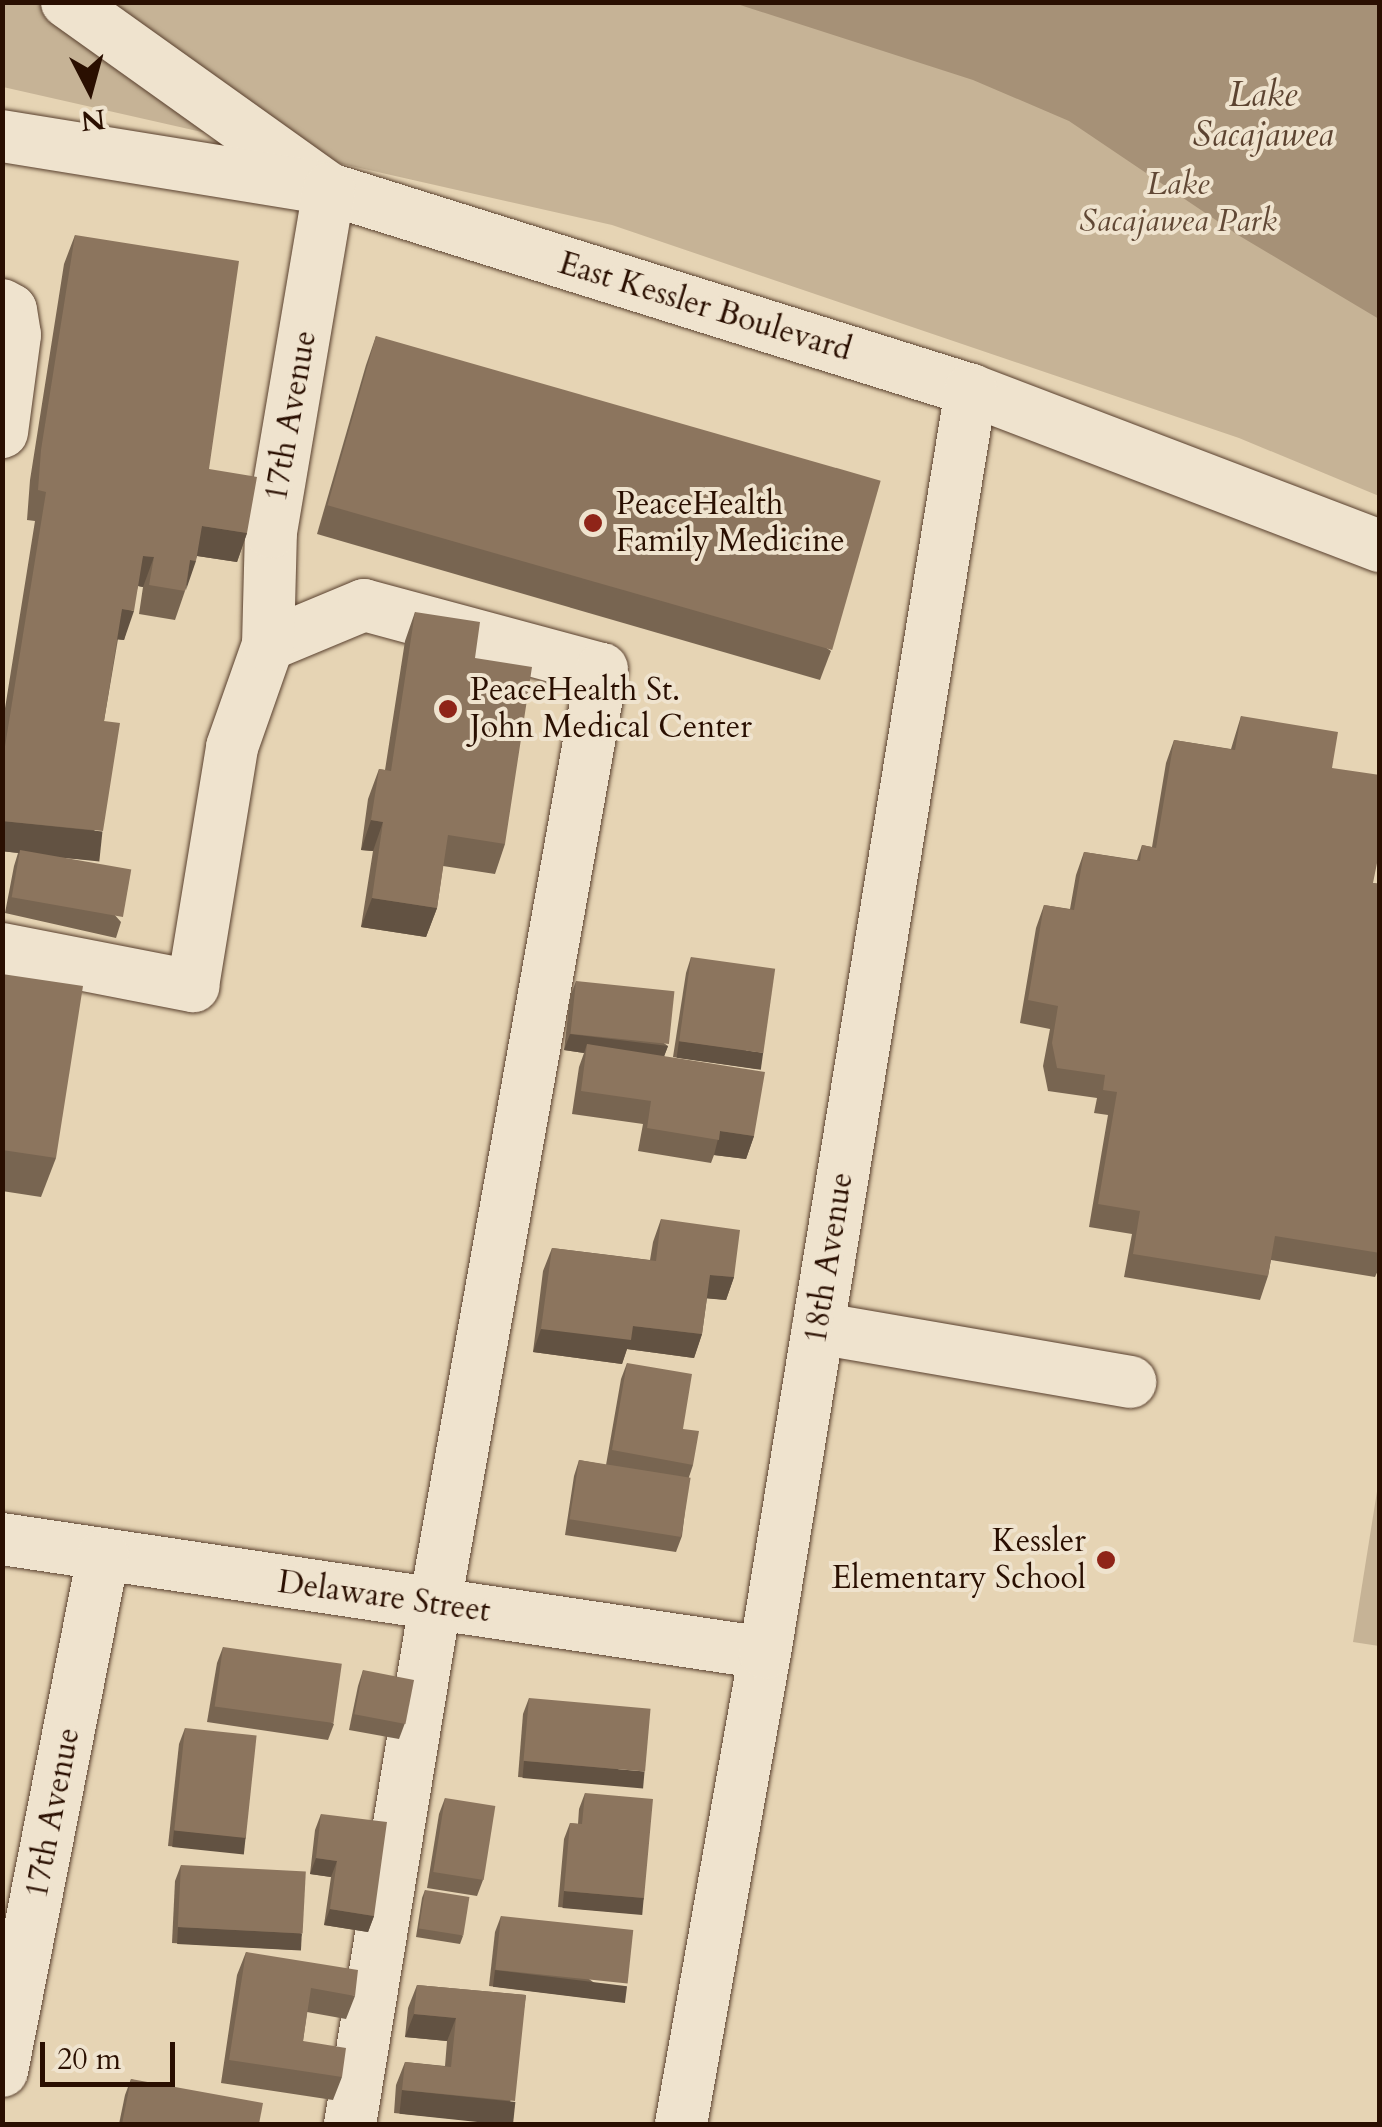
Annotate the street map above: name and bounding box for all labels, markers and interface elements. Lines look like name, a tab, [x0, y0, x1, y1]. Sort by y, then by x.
north arrow	[40, 40, 140, 140]
water label: Lake Sacajawea	[1192, 74, 1334, 156]
text: N	[79, 100, 107, 140]
park label: Lake Sacajawea Park	[1079, 166, 1277, 241]
street label: East Kessler Boulevard	[554, 244, 856, 370]
street label: 17th Avenue	[257, 328, 325, 504]
place label: PeaceHealth Family Medicine	[616, 486, 845, 561]
marker: PeaceHealth Family Medicine	[580, 510, 606, 536]
place label: PeaceHealth St. John Medical Center	[470, 672, 752, 747]
marker: PeaceHealth St. John Medical Center	[435, 696, 461, 722]
street label: 18th Avenue	[797, 1170, 861, 1346]
place label: Kessler Elementary School	[832, 1523, 1086, 1598]
marker: Kessler Elementary School	[1095, 1549, 1117, 1571]
street label: Delaware Street	[275, 1563, 493, 1631]
street label: 17th Avenue	[18, 1725, 88, 1901]
scale bar	[45, 2022, 180, 2084]
text: 20 m	[57, 2039, 121, 2080]

